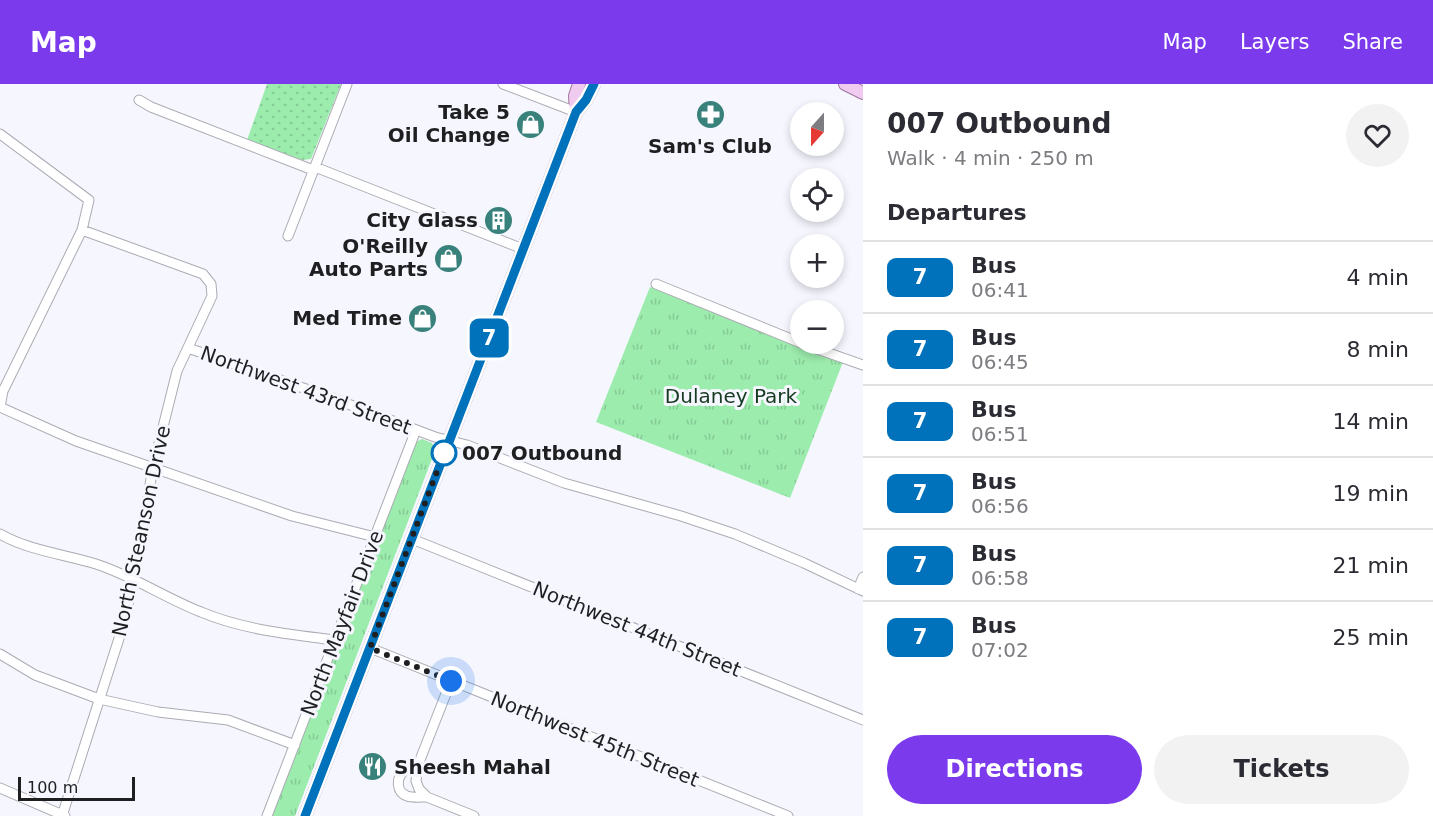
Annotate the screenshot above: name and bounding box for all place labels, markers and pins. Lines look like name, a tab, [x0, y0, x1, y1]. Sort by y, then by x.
pharmacy icon: Sam's Club	[694, 99, 726, 131]
place label: Take 5 Oil Change	[388, 100, 510, 147]
shop icon: Take 5 Oil Change	[515, 108, 547, 140]
place label: Sam's Club	[648, 134, 772, 158]
building icon: City Glass	[483, 204, 515, 236]
place label: City Glass	[366, 208, 478, 232]
place label: O'Reilly Auto Parts	[309, 234, 428, 281]
shop icon: O'Reilly Auto Parts	[433, 242, 465, 274]
shop icon: Med Time	[407, 302, 439, 334]
place label: Med Time	[292, 306, 402, 330]
marker: 007 Outbound	[431, 440, 457, 466]
place label: 007 Outbound	[462, 441, 622, 465]
restaurant icon: Sheesh Mahal	[357, 751, 389, 783]
place label: Sheesh Mahal	[394, 755, 551, 779]

